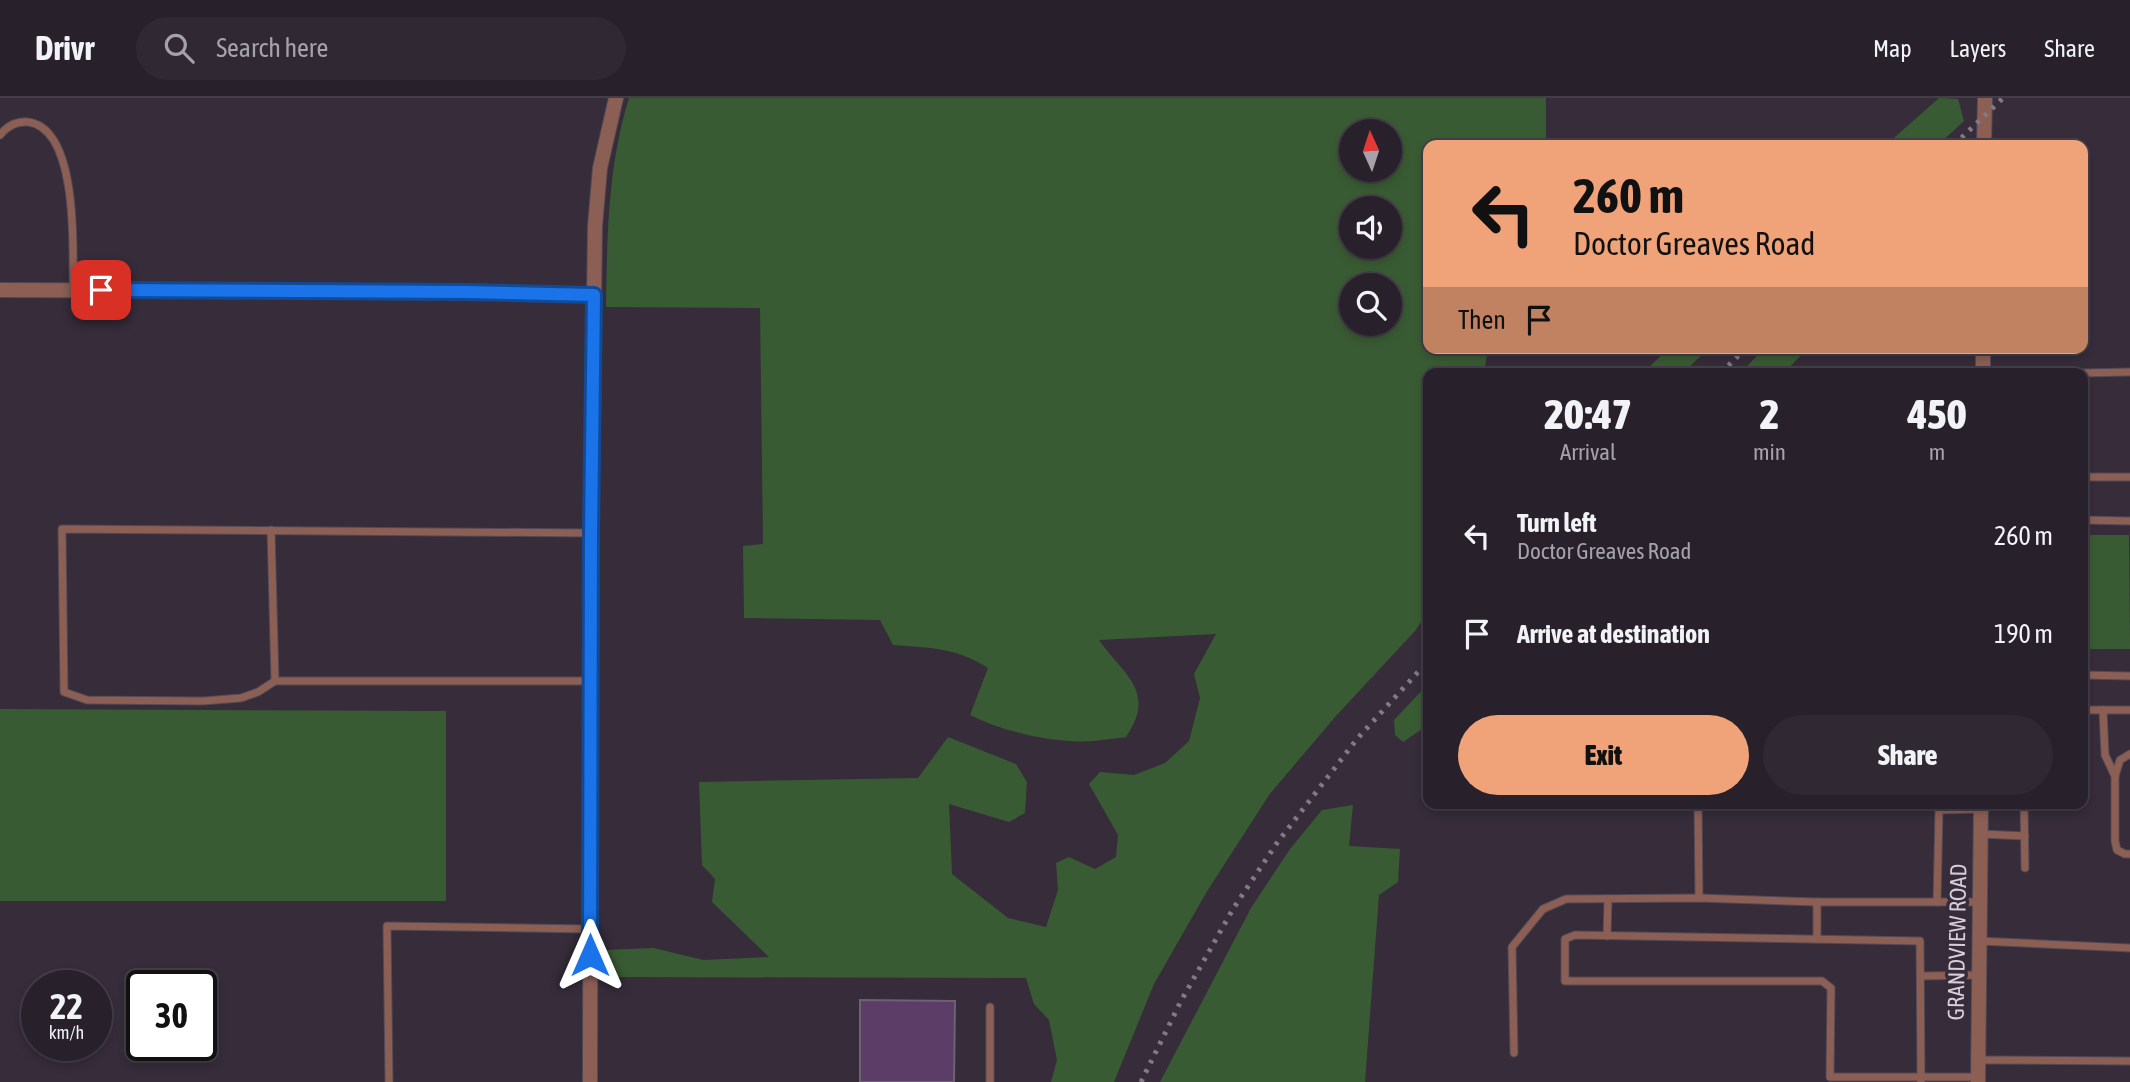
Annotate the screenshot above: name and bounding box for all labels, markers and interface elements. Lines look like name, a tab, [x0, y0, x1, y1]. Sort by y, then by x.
search box	[136, 17, 626, 80]
text: Drivr	[35, 29, 94, 67]
icon: search	[160, 29, 198, 67]
text: Search here	[216, 33, 328, 63]
text: Map	[1873, 35, 1912, 62]
text: Layers	[1950, 35, 2006, 62]
text: Share	[2044, 35, 2095, 62]
north arrow	[1339, 119, 1402, 182]
map controls	[1339, 119, 1402, 336]
text: 260 m	[1573, 167, 1684, 223]
icon: left	[1458, 168, 1549, 259]
button: sound	[1339, 196, 1402, 259]
text: Doctor Greaves Road	[1573, 225, 1816, 262]
pin	[71, 260, 131, 320]
icon: arrive	[82, 271, 120, 309]
button: search	[1339, 273, 1402, 336]
icon: arrive	[1520, 301, 1558, 339]
text: Then	[1458, 305, 1506, 335]
text: 20:47	[1544, 390, 1632, 438]
text: 2	[1760, 390, 1779, 438]
text: 450	[1907, 390, 1967, 438]
text: Arrival	[1560, 439, 1616, 465]
text: min	[1753, 439, 1786, 465]
text: m	[1929, 439, 1945, 465]
text: Turn left	[1517, 508, 1597, 538]
icon: left	[1458, 517, 1496, 555]
text: 260 m	[1994, 521, 2053, 551]
text: Doctor Greaves Road	[1517, 538, 1691, 564]
icon: arrive	[1458, 615, 1496, 653]
text: Arrive at destination	[1517, 619, 1710, 649]
text: 190 m	[1994, 619, 2053, 649]
button: Exit	[1458, 715, 1749, 795]
button: Share	[1763, 715, 2053, 795]
street label: GRANDVIEW ROAD	[1943, 863, 1971, 1021]
position arrow	[553, 918, 627, 992]
speed limit sign: 30	[126, 970, 217, 1061]
text: 22	[50, 986, 83, 1026]
text: km/h	[49, 1022, 84, 1043]

